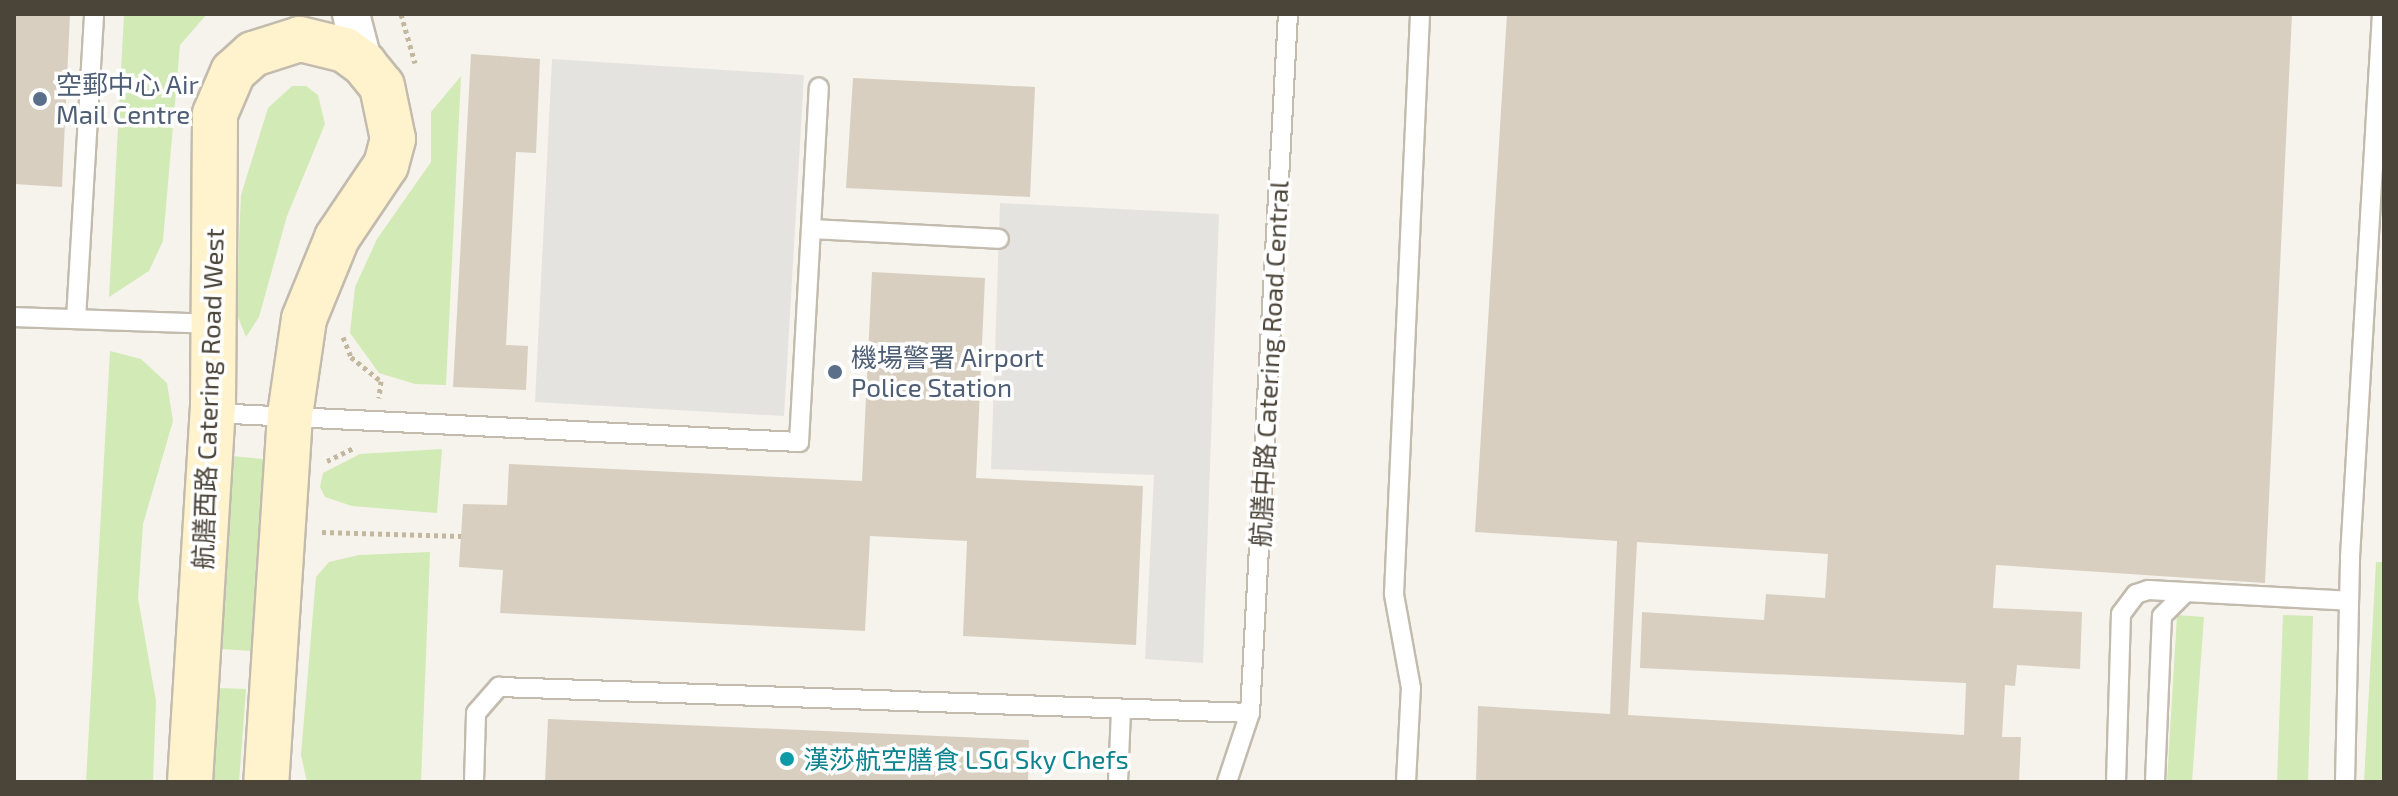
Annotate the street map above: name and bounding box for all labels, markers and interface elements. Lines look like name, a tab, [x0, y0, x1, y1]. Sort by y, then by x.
place label: 空郵中心 Air Mail Centre	[56, 68, 199, 130]
marker: 空郵中心 Air Mail Centre	[31, 90, 49, 108]
street label: 航膳中路 Catering Road Central	[1244, 180, 1294, 548]
street label: 航膳西路 Catering Road West	[186, 228, 230, 570]
place label: 機場警署 Airport Police Station	[851, 341, 1044, 402]
marker: 機場警署 Airport Police Station	[826, 363, 844, 381]
place label: 漢莎航空膳食 LSG Sky Chefs	[803, 743, 1129, 775]
marker: 漢莎航空膳食 LSG Sky Chefs	[778, 750, 796, 768]

